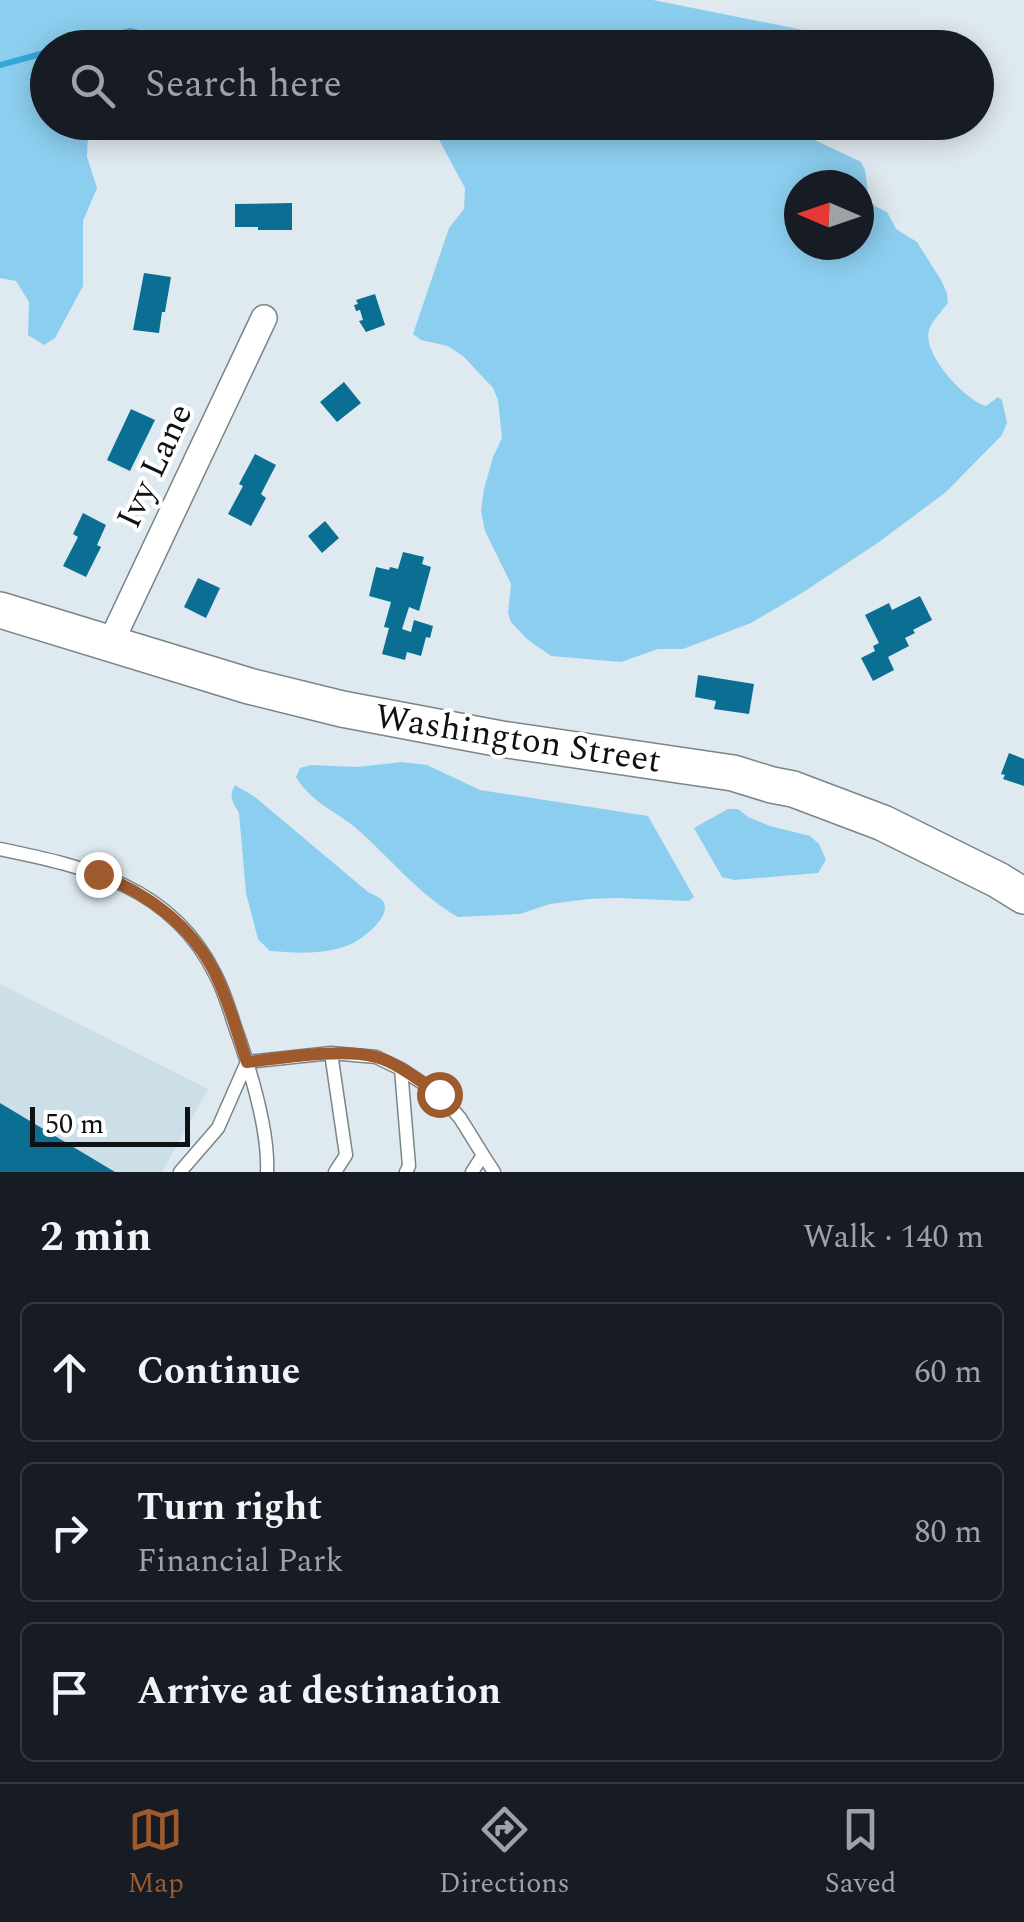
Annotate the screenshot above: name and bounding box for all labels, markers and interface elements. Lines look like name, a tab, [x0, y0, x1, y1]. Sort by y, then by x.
search box	[30, 30, 994, 140]
text: Search here	[145, 56, 342, 114]
icon: search	[65, 58, 120, 113]
north arrow	[784, 170, 874, 260]
street label: Ivy Lane	[103, 395, 207, 537]
street label: Washington Street	[371, 690, 665, 788]
route end	[76, 852, 122, 898]
route start	[417, 1072, 463, 1118]
scale bar	[30, 1102, 190, 1146]
text: 50 m	[45, 1103, 104, 1146]
text: 2 min	[40, 1206, 152, 1269]
text: Walk · 140 m	[803, 1213, 984, 1262]
text: Continue	[137, 1343, 300, 1401]
icon: ahead	[42, 1345, 97, 1400]
text: 60 m	[914, 1348, 982, 1397]
text: Turn right	[137, 1479, 322, 1537]
icon: right	[42, 1505, 97, 1560]
text: 80 m	[914, 1508, 982, 1557]
text: Financial Park	[137, 1537, 343, 1586]
text: Arrive at destination	[137, 1663, 501, 1721]
icon: arrive	[42, 1665, 97, 1720]
tab: Map	[128, 1802, 184, 1905]
tab: Directions	[439, 1802, 570, 1905]
tab: Saved	[825, 1802, 896, 1905]

